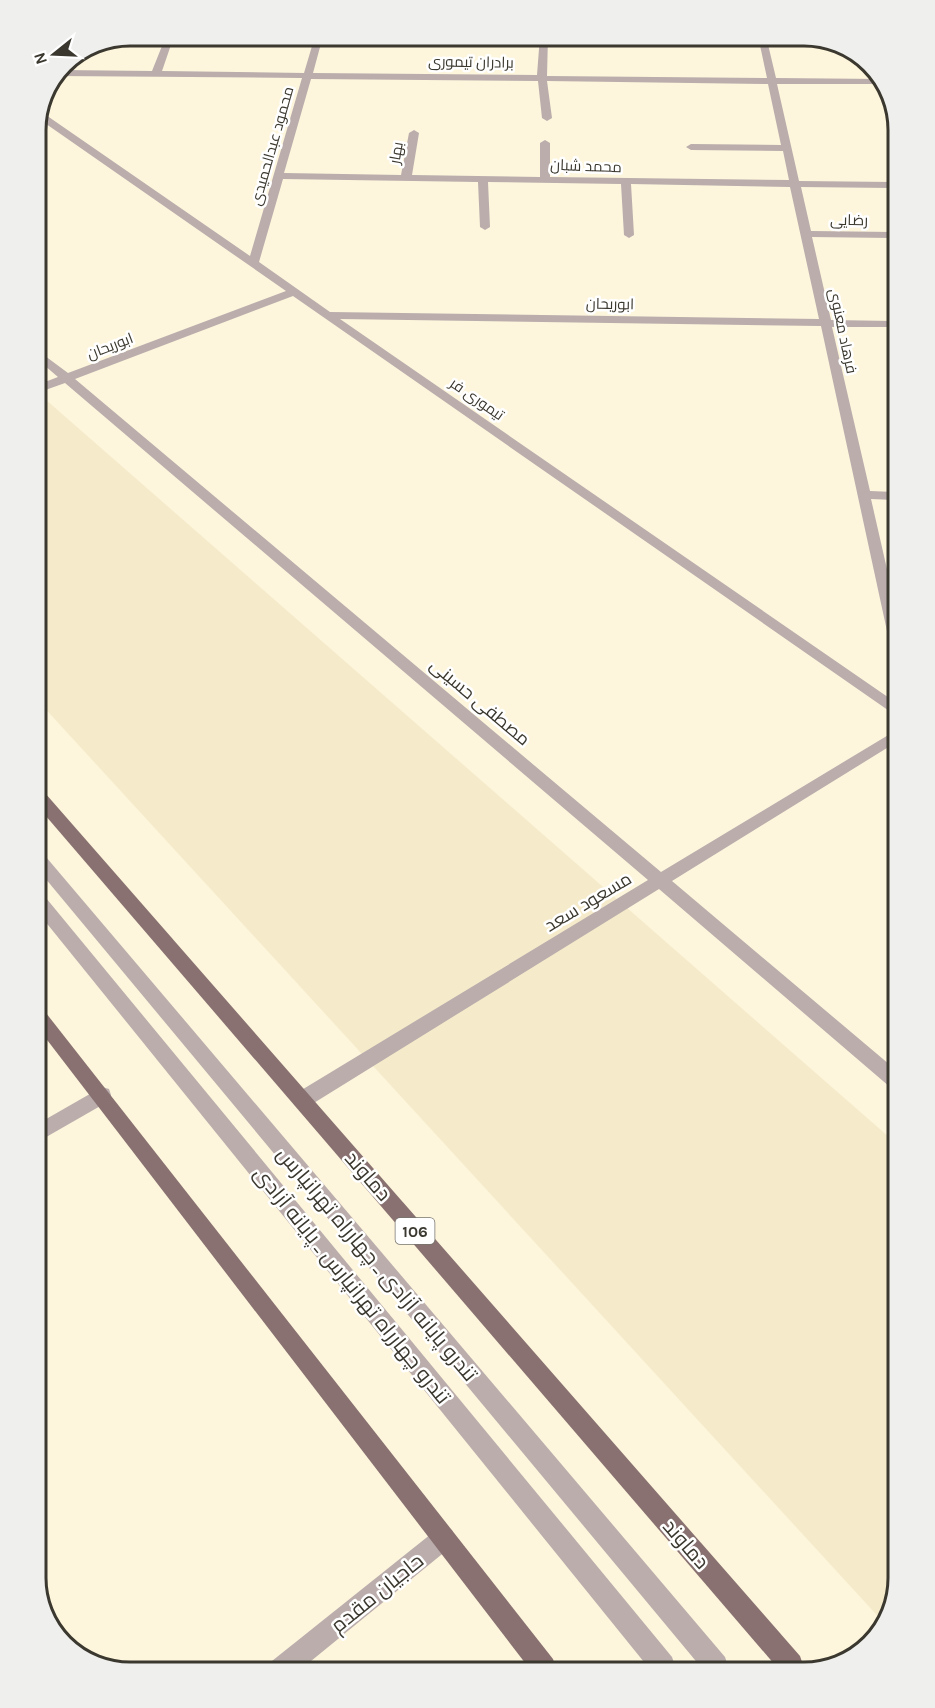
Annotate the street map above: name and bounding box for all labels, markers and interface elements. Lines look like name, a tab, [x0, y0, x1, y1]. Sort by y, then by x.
north arrow	[24, 24, 84, 84]
text: N	[29, 50, 51, 67]
street label: برادران تیموری	[428, 52, 514, 73]
street label: محمود عبدالحمیدی	[246, 84, 299, 208]
street label: بهار	[385, 140, 408, 167]
street label: محمد شبان	[550, 156, 622, 177]
street label: رضایی	[830, 211, 868, 230]
street label: فرهاد معنوی	[824, 287, 861, 375]
street label: ابوریحان	[586, 295, 634, 314]
street label: ابوریحان	[84, 329, 136, 364]
street label: تیموری فر	[445, 373, 507, 425]
street label: مصطفی حسینی	[425, 654, 535, 750]
street label: مسعود سعد	[540, 867, 636, 937]
street label: تندرو پایانه آزادی ـ چهارراه تهرانپارس	[270, 1142, 482, 1388]
street label: دماوند	[340, 1146, 396, 1206]
street label: تندرو چهارراه تهرانپارس ـ پایانه آزادی	[247, 1162, 455, 1410]
road number: 106	[396, 1218, 434, 1244]
street label: دماوند	[658, 1514, 714, 1574]
street label: حاجیان مقدم	[326, 1548, 429, 1639]

